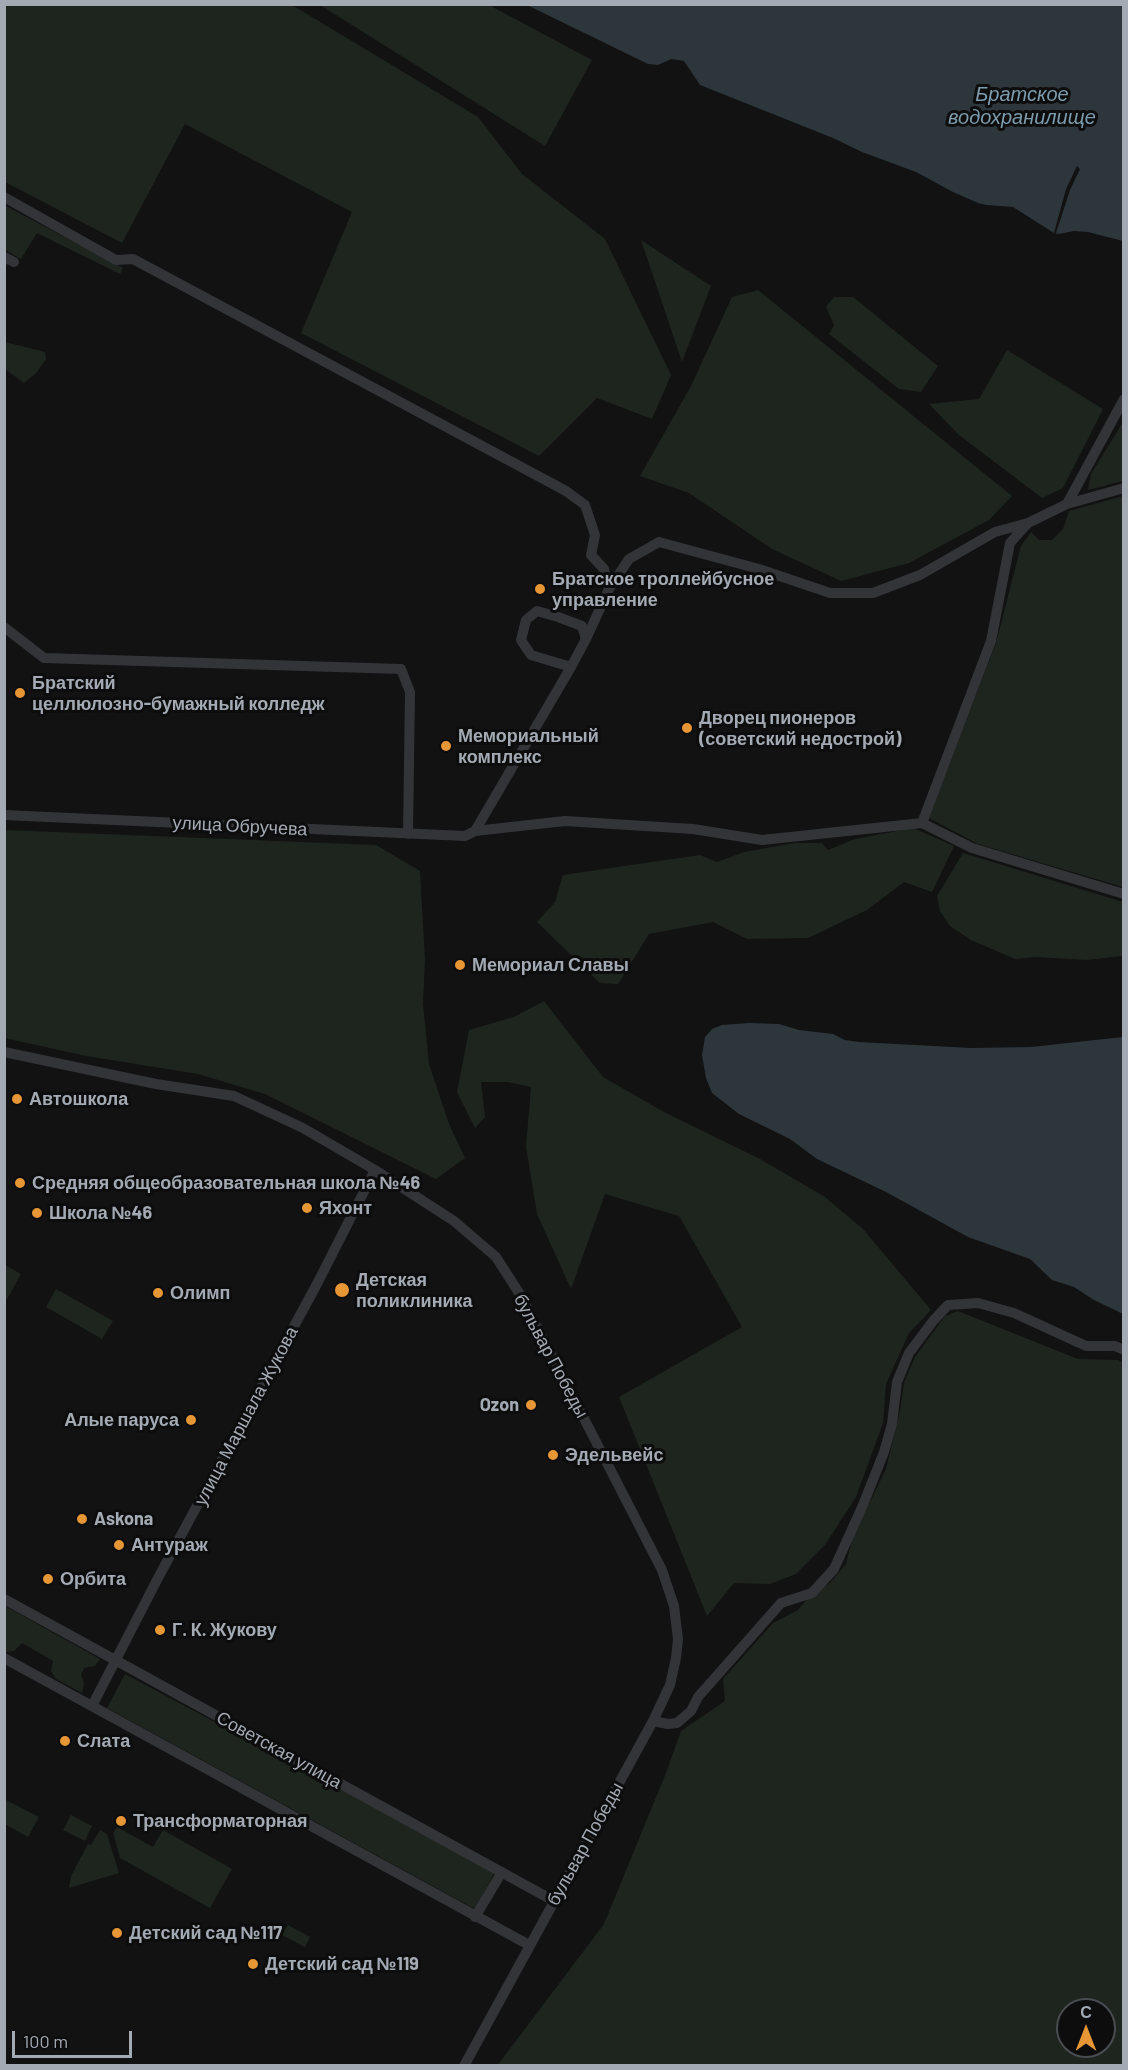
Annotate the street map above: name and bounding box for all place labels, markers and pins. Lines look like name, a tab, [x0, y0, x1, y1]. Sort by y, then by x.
place label: Братское троллейбусное управление	[552, 568, 774, 610]
marker: Братское троллейбусное управление	[533, 582, 547, 596]
place label: Братский целлюлозно-бумажный колледж	[32, 672, 325, 714]
marker: Братский целлюлозно-бумажный колледж	[13, 686, 27, 700]
place label: Дворец пионеров (советский недострой)	[699, 707, 901, 750]
marker: Дворец пионеров (советский недострой)	[680, 721, 694, 735]
place label: Мемориальный комплекс	[458, 725, 599, 768]
marker: Мемориальный комплекс	[439, 739, 453, 753]
place label: Мемориал Славы	[472, 954, 629, 976]
marker: Мемориал Славы	[453, 958, 467, 972]
place label: Автошкола	[29, 1088, 128, 1110]
marker: Автошкола	[10, 1092, 24, 1106]
place label: Средняя общеобразовательная школа №46	[32, 1172, 420, 1194]
marker: Средняя общеобразовательная школа №46	[13, 1176, 27, 1190]
place label: Яхонт	[319, 1197, 372, 1219]
marker: Яхонт	[300, 1201, 314, 1215]
place label: Школа №46	[49, 1202, 152, 1224]
marker: Школа №46	[30, 1206, 44, 1220]
place label: Детская поликлиника	[356, 1269, 473, 1312]
marker: Детская поликлиника	[333, 1281, 351, 1299]
place label: Олимп	[170, 1282, 230, 1304]
marker: Олимп	[151, 1286, 165, 1300]
place label: Ozon	[480, 1394, 519, 1416]
marker: Ozon	[524, 1398, 538, 1412]
place label: Алые паруса	[64, 1409, 179, 1431]
marker: Алые паруса	[184, 1413, 198, 1427]
place label: Эдельвейс	[565, 1444, 663, 1466]
marker: Эдельвейс	[546, 1448, 560, 1462]
place label: Askona	[94, 1508, 153, 1530]
marker: Askona	[75, 1512, 89, 1526]
place label: Антураж	[131, 1534, 208, 1556]
marker: Антураж	[112, 1538, 126, 1552]
place label: Орбита	[60, 1568, 126, 1590]
marker: Орбита	[41, 1572, 55, 1586]
place label: Г. К. Жукову	[172, 1619, 277, 1641]
marker: Г. К. Жукову	[153, 1623, 167, 1637]
place label: Слата	[77, 1730, 130, 1752]
marker: Слата	[58, 1734, 72, 1748]
place label: Трансформаторная	[133, 1810, 308, 1832]
marker: Трансформаторная	[114, 1814, 128, 1828]
place label: Детский сад №117	[129, 1922, 282, 1944]
marker: Детский сад №117	[110, 1926, 124, 1940]
place label: Детский сад №119	[265, 1953, 419, 1975]
marker: Детский сад №119	[246, 1957, 260, 1971]

